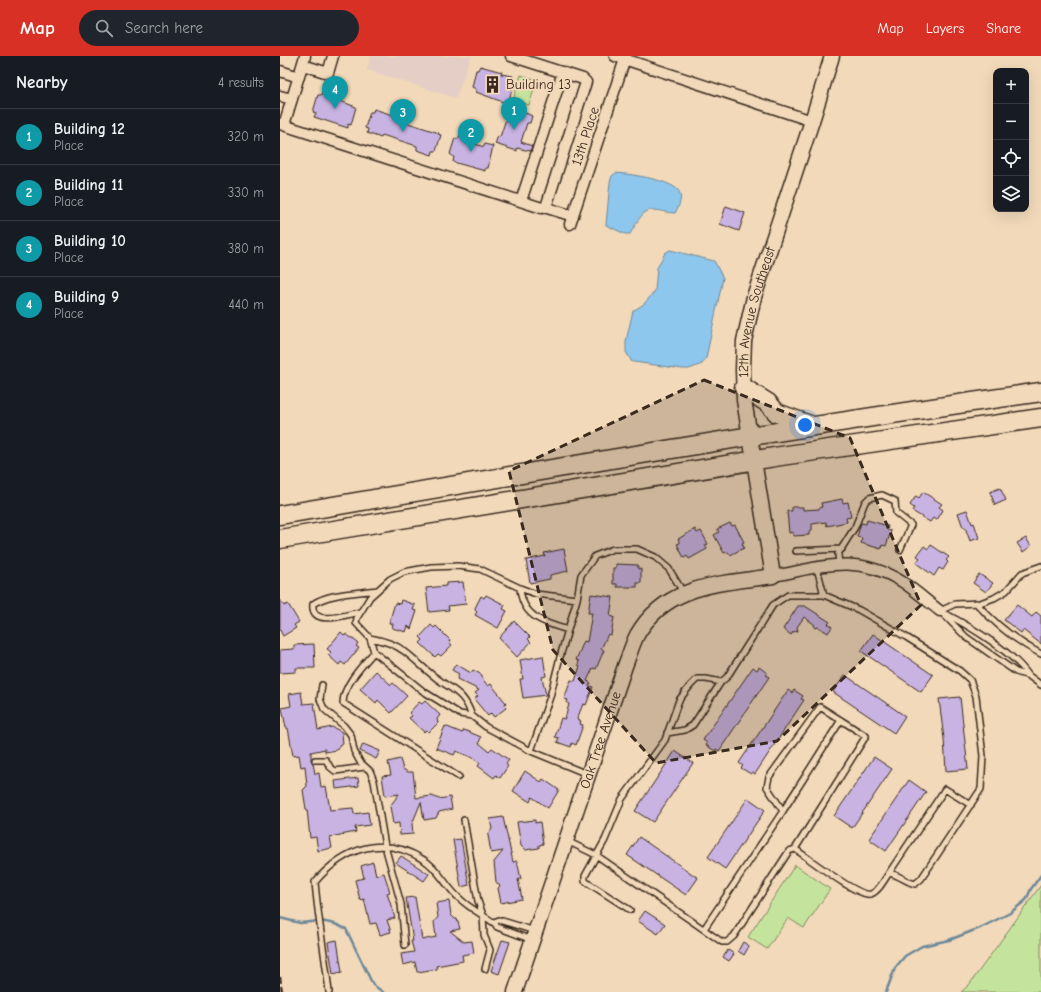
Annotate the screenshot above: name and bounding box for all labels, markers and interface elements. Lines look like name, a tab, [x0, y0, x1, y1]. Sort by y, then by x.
search box	[79, 10, 359, 46]
text: Map	[20, 17, 55, 39]
icon: search	[93, 17, 115, 39]
text: Search here	[125, 19, 203, 37]
text: Map	[877, 20, 904, 37]
text: Layers	[926, 20, 964, 37]
text: Share	[986, 20, 1021, 37]
map controls	[993, 68, 1029, 212]
button: +	[993, 68, 1029, 104]
text: Nearby	[16, 73, 67, 92]
building icon: Building 13	[483, 74, 503, 94]
text: 4 results	[218, 75, 264, 90]
pin: 4	[322, 76, 348, 109]
place label: Building 13	[506, 76, 571, 93]
pin: 1	[501, 97, 527, 130]
pin: 3	[390, 99, 416, 132]
button: −	[993, 104, 1029, 140]
street label: 13th Place	[568, 105, 603, 168]
pin: 2	[458, 119, 484, 152]
text: Building 12	[54, 120, 125, 138]
text: 1	[26, 129, 32, 144]
text: 320 m	[228, 129, 264, 144]
text: Place	[54, 138, 84, 153]
button: locate	[993, 140, 1029, 176]
text: Building 11	[54, 176, 123, 194]
button: layers	[993, 176, 1029, 212]
text: 2	[26, 185, 32, 200]
text: 330 m	[228, 185, 264, 200]
text: Place	[54, 194, 84, 209]
text: Building 10	[54, 232, 126, 250]
text: 3	[26, 241, 32, 256]
text: 380 m	[228, 241, 264, 256]
street label: 12th Avenue Southeast	[735, 244, 779, 378]
text: Place	[54, 250, 84, 265]
text: Building 9	[54, 288, 119, 306]
text: 4	[26, 297, 32, 312]
text: 440 m	[228, 297, 264, 312]
text: Place	[54, 306, 84, 321]
your location	[795, 415, 815, 435]
street label: Oak Tree Avenue	[576, 689, 625, 791]

